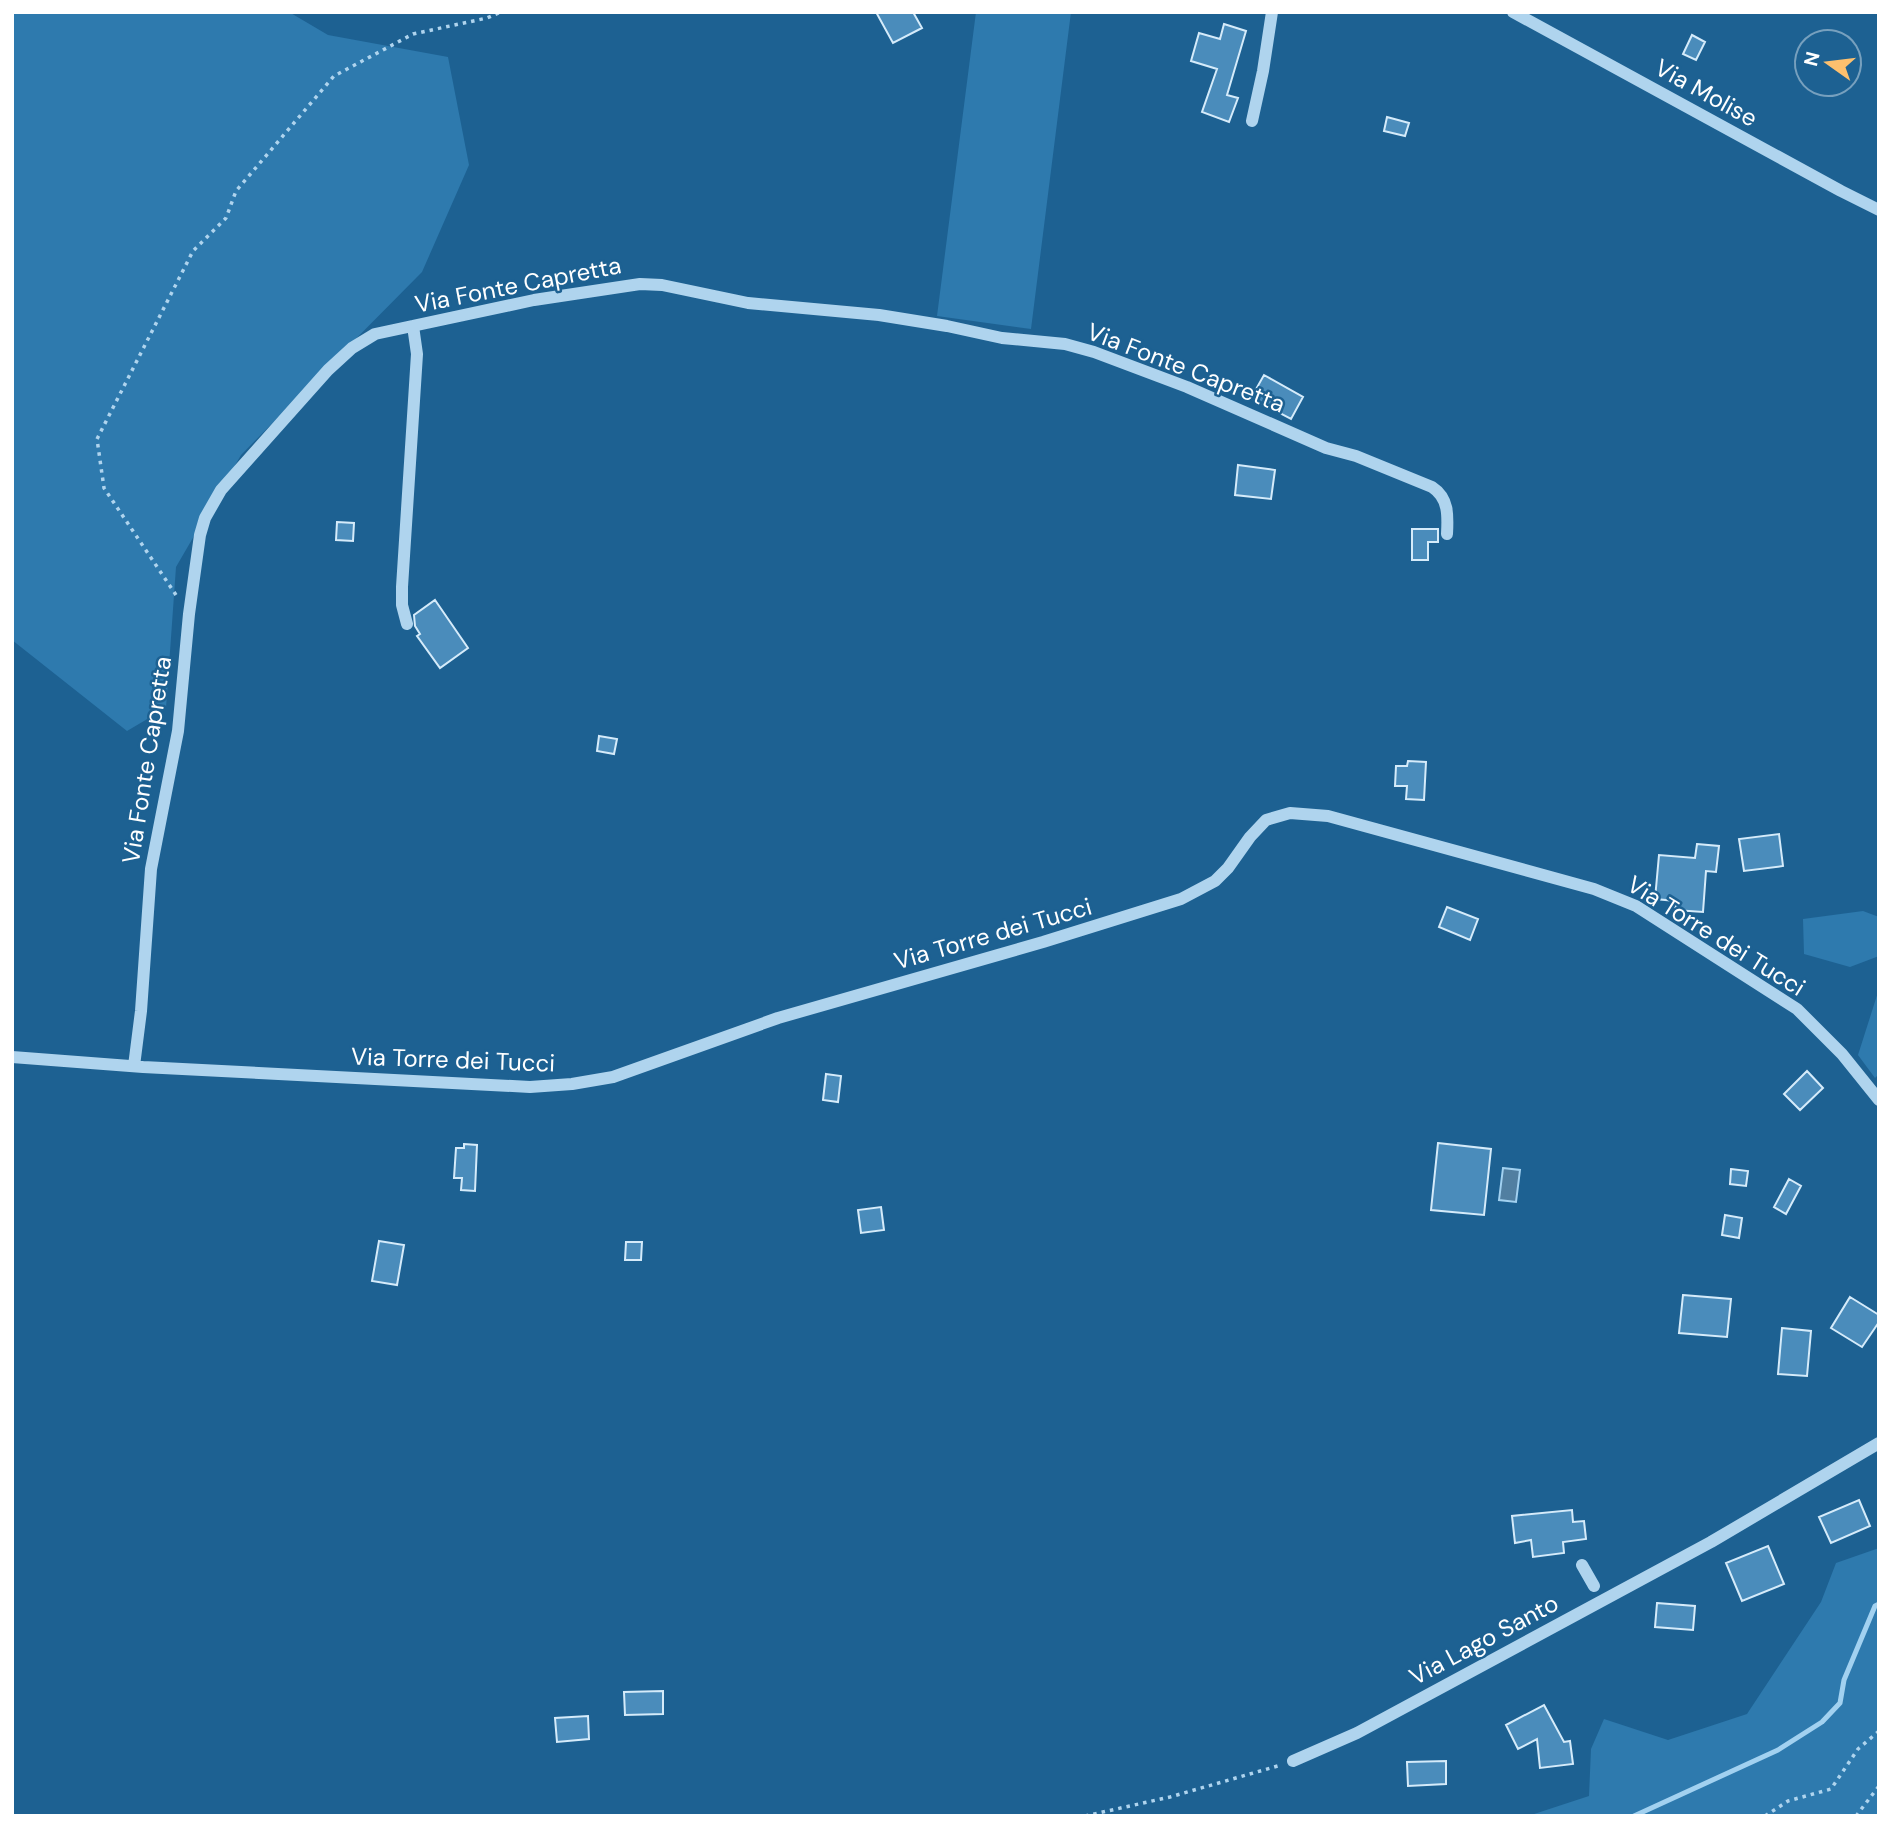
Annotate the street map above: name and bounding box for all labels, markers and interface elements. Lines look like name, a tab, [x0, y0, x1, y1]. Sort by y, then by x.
north arrow	[1793, 28, 1863, 98]
text: N	[1798, 49, 1826, 69]
street label: Via Molise	[1650, 52, 1763, 133]
street label: Via Fonte Capretta	[412, 249, 624, 320]
street label: Via Fonte Capretta	[1083, 316, 1290, 420]
street label: Via Fonte Capretta	[115, 654, 178, 866]
street label: Via Torre dei Tucci	[1621, 868, 1811, 1003]
street label: Via Torre dei Tucci	[890, 890, 1095, 977]
street label: Via Torre dei Tucci	[350, 1040, 556, 1079]
street label: Via Lago Santo	[1404, 1587, 1564, 1692]

